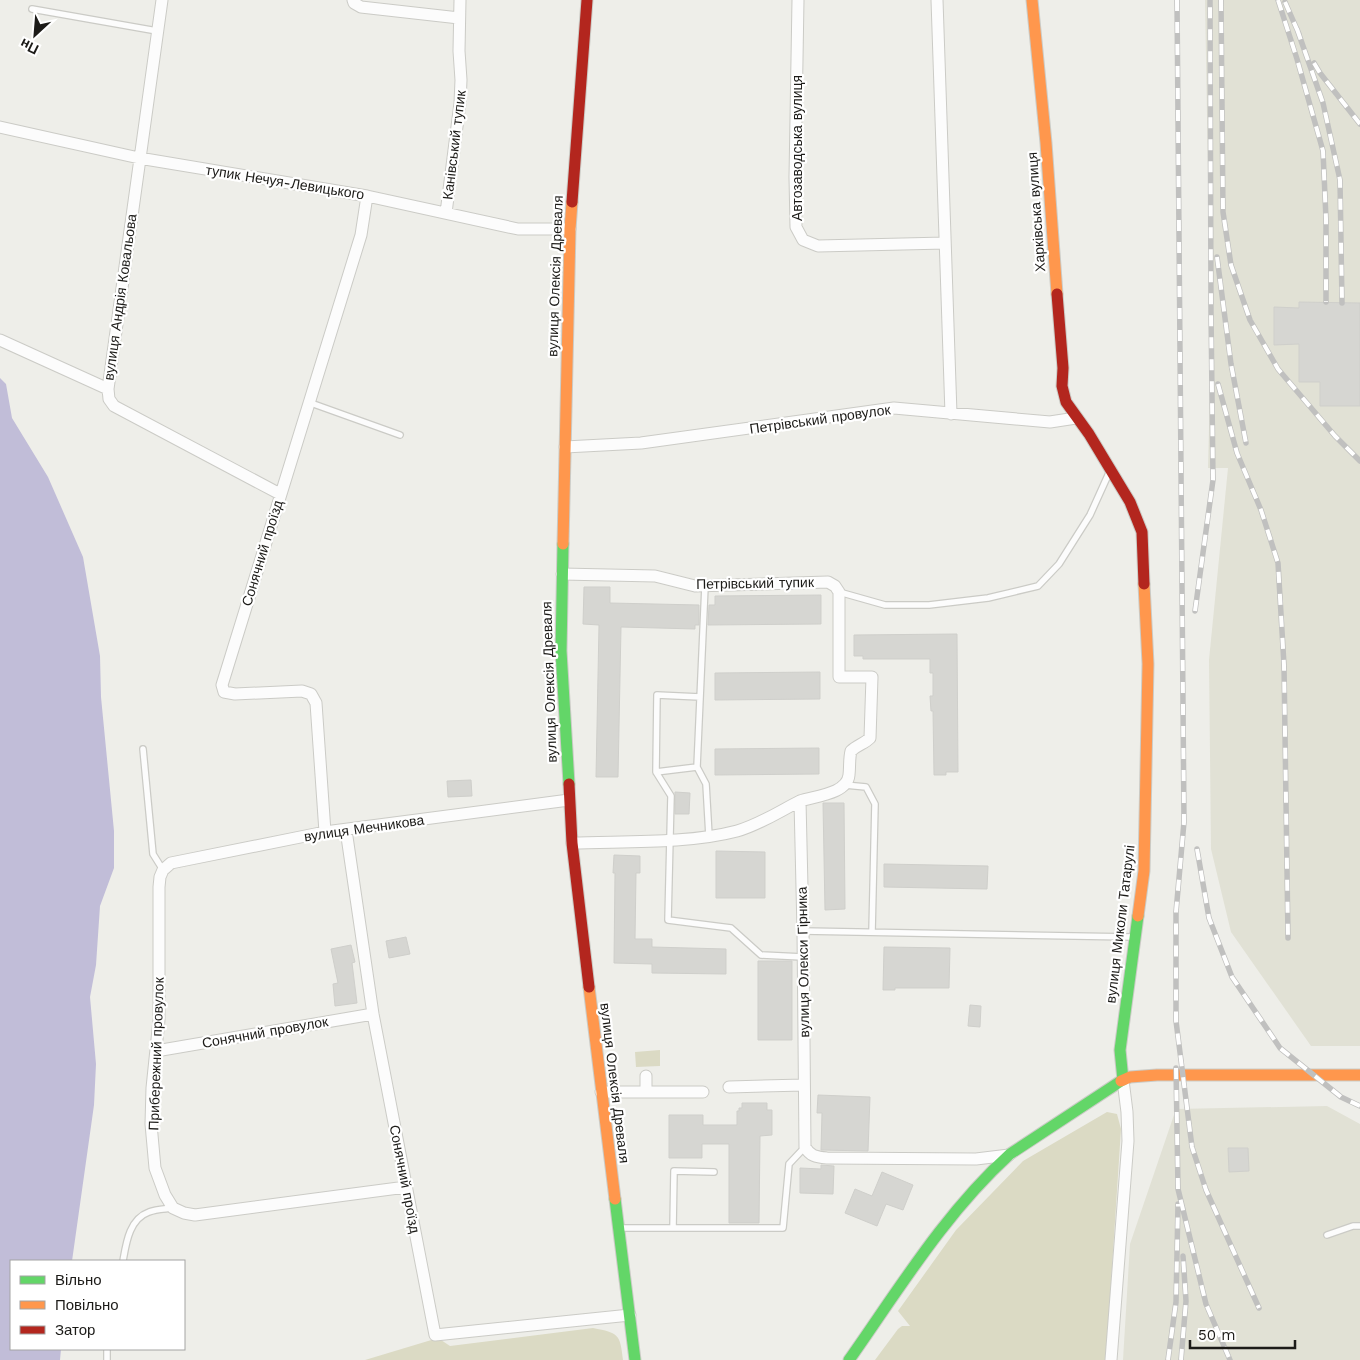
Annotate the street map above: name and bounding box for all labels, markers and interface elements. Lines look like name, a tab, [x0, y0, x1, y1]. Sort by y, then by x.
north arrow	[10, 10, 60, 60]
text: Пн	[17, 35, 41, 58]
street label: Автозаводська вулиця	[789, 75, 805, 221]
street label: Канівський тупик	[439, 89, 469, 201]
street label: Харківська вулиця	[1024, 152, 1048, 272]
street label: тупик Нечуя-Левицького	[205, 162, 366, 202]
street label: вулиця Олексія Древаля	[544, 195, 566, 357]
street label: вулиця Андрія Ковальова	[100, 212, 140, 381]
street label: Петрівський провулок	[749, 401, 892, 437]
street label: Сонячний проїзд	[238, 498, 286, 608]
street label: Петрівський тупик	[696, 574, 815, 592]
street label: вулиця Олексія Древаля	[538, 601, 560, 763]
street label: вулиця Мечникова	[303, 812, 425, 844]
street label: вулиця Миколи Татарулі	[1102, 844, 1138, 1004]
street label: вулиця Олекси Гірника	[794, 886, 812, 1038]
street label: Прибережний провулок	[145, 976, 167, 1131]
street label: вулиця Олексія Древаля	[597, 1002, 633, 1164]
street label: Сонячний провулок	[201, 1013, 330, 1051]
street label: Сонячний проїзд	[387, 1123, 423, 1235]
legend	[10, 1260, 185, 1350]
text: Вільно	[55, 1271, 102, 1289]
text: Повільно	[55, 1296, 119, 1314]
scale bar	[1190, 1318, 1295, 1350]
text: Затор	[55, 1321, 95, 1339]
text: 50 m	[1198, 1326, 1235, 1344]

